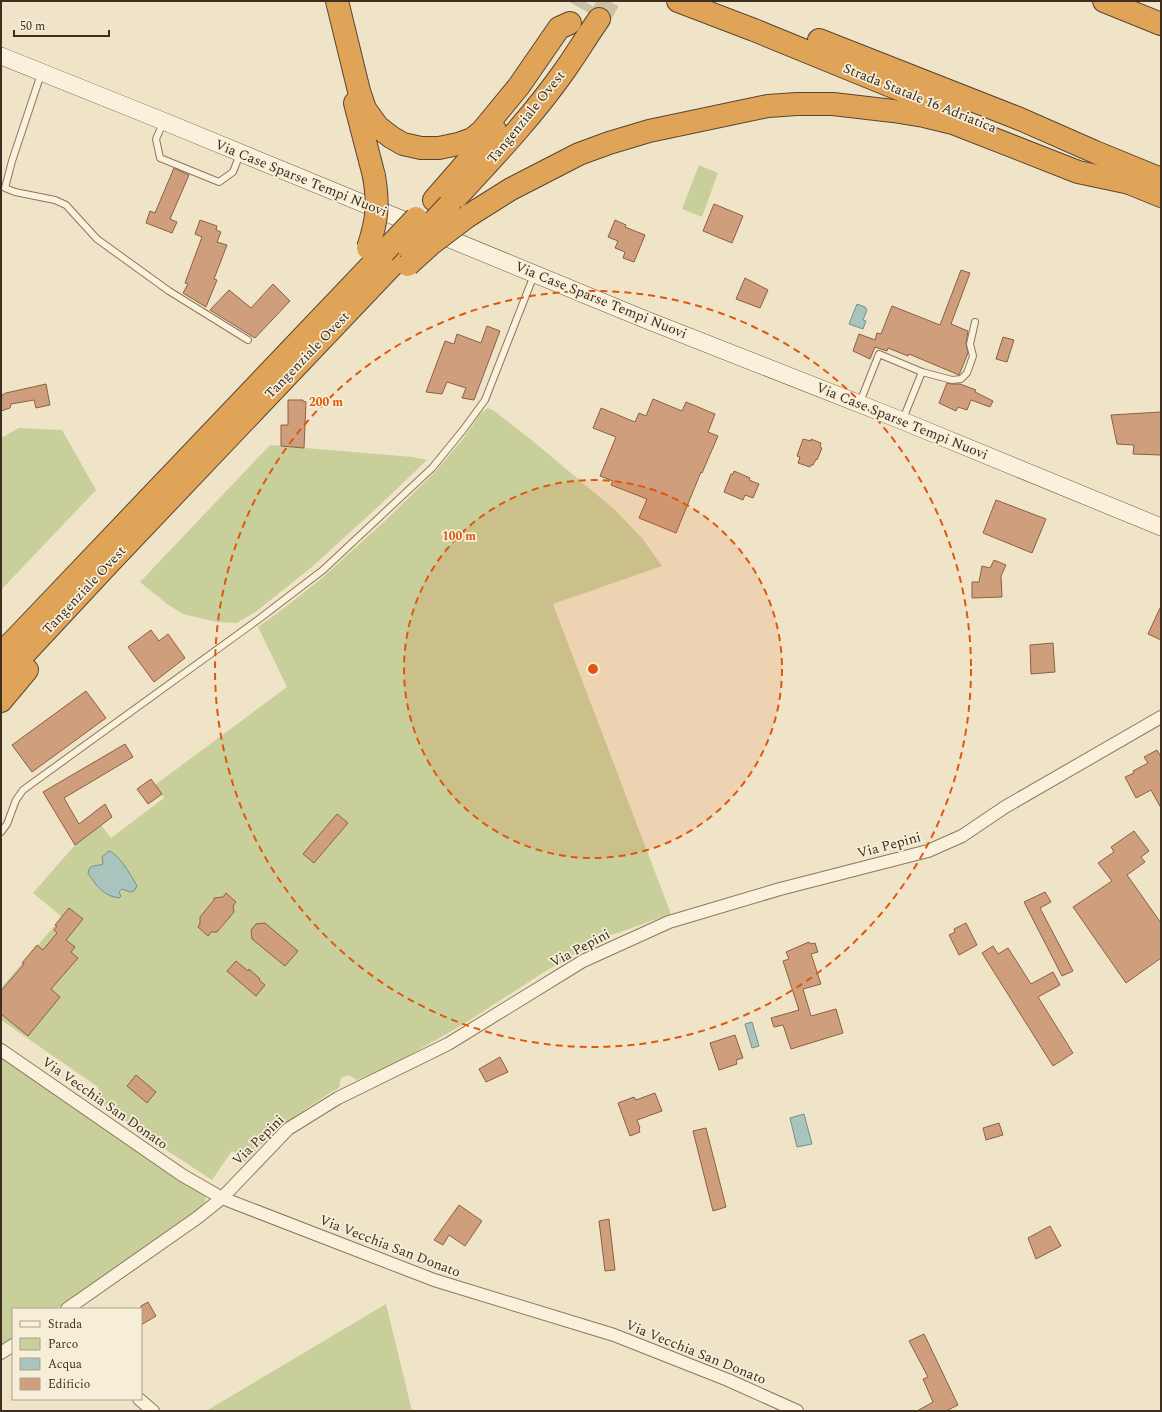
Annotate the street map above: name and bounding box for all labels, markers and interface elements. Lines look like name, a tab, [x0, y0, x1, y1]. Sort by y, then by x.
scale bar	[14, 12, 109, 38]
text: 50 m	[20, 17, 45, 36]
street label: Strada Statale 16 Adriatica	[840, 58, 1000, 139]
street label: Tangenziale Ovest	[482, 66, 570, 168]
street label: Via Case Sparse Tempi Nuovi	[212, 134, 390, 222]
street label: Via Case Sparse Tempi Nuovi	[512, 256, 690, 344]
street label: Tangenziale Ovest	[260, 307, 354, 403]
street label: Via Case Sparse Tempi Nuovi	[813, 377, 991, 465]
text: 200 m	[309, 393, 343, 412]
text: 100 m	[442, 527, 476, 546]
street label: Tangenziale Ovest	[37, 541, 131, 639]
centre of rings	[586, 662, 600, 676]
street label: Via Pepini	[855, 826, 923, 864]
street label: Via Pepini	[546, 923, 614, 973]
street label: Via Vecchia San Donato	[38, 1051, 172, 1155]
street label: Via Pepini	[227, 1110, 289, 1170]
street label: Via Vecchia San Donato	[316, 1209, 464, 1283]
legend	[12, 1308, 142, 1400]
street label: Via Vecchia San Donato	[623, 1314, 769, 1390]
text: Strada	[48, 1315, 82, 1334]
text: Parco	[48, 1335, 78, 1354]
text: Acqua	[48, 1355, 82, 1374]
text: Edificio	[48, 1375, 90, 1394]

